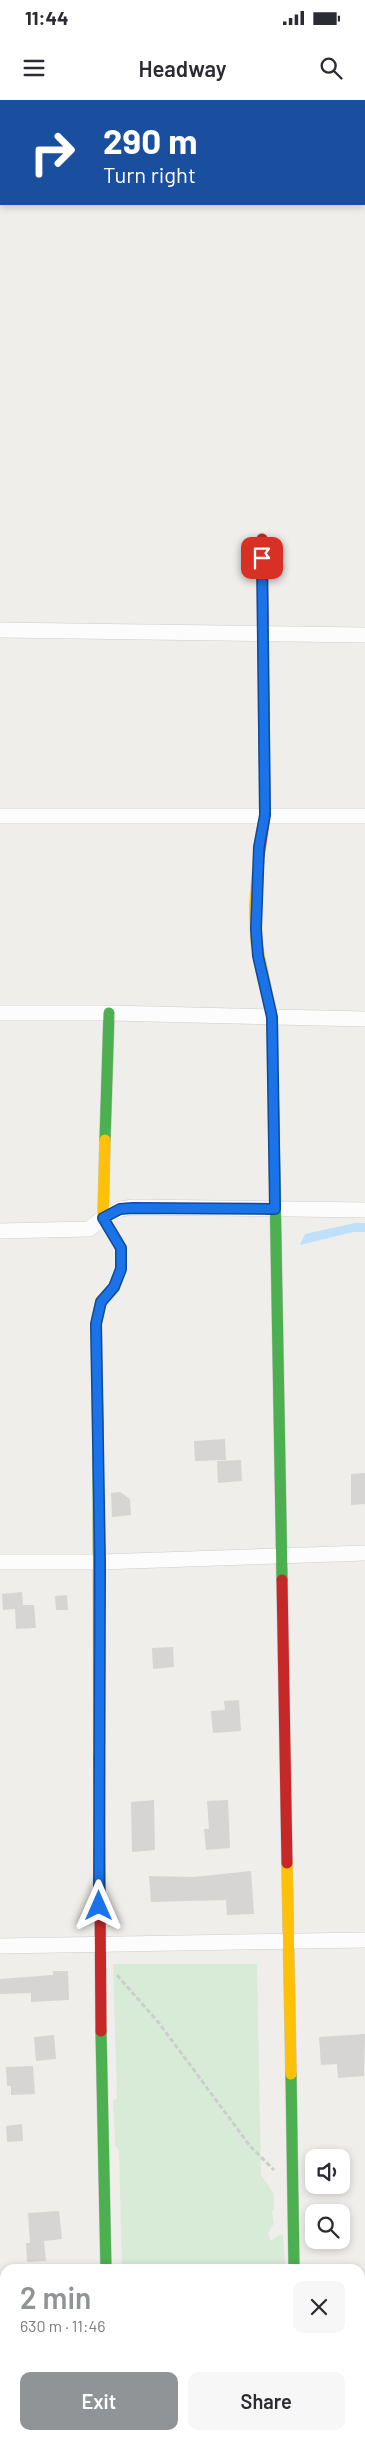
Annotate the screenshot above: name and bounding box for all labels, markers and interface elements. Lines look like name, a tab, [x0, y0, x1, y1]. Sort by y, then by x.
text: 11:44	[25, 6, 69, 29]
icon: menu	[20, 54, 48, 82]
icon: search	[317, 54, 345, 82]
text: Headway	[139, 55, 226, 81]
text: 290 m	[103, 119, 197, 161]
icon: right	[20, 120, 85, 185]
text: Turn right	[103, 161, 196, 187]
pin	[241, 537, 283, 579]
icon: arrive	[248, 544, 276, 572]
position arrow	[72, 1879, 124, 1931]
map controls	[305, 2149, 350, 2249]
button: sound	[305, 2149, 350, 2194]
button: search	[305, 2204, 350, 2249]
text: 2 min	[20, 2279, 91, 2315]
button: close	[293, 2281, 345, 2333]
text: 630 m · 11:46	[20, 2316, 105, 2335]
button: Exit	[20, 2372, 178, 2430]
button: Share	[188, 2372, 345, 2430]

